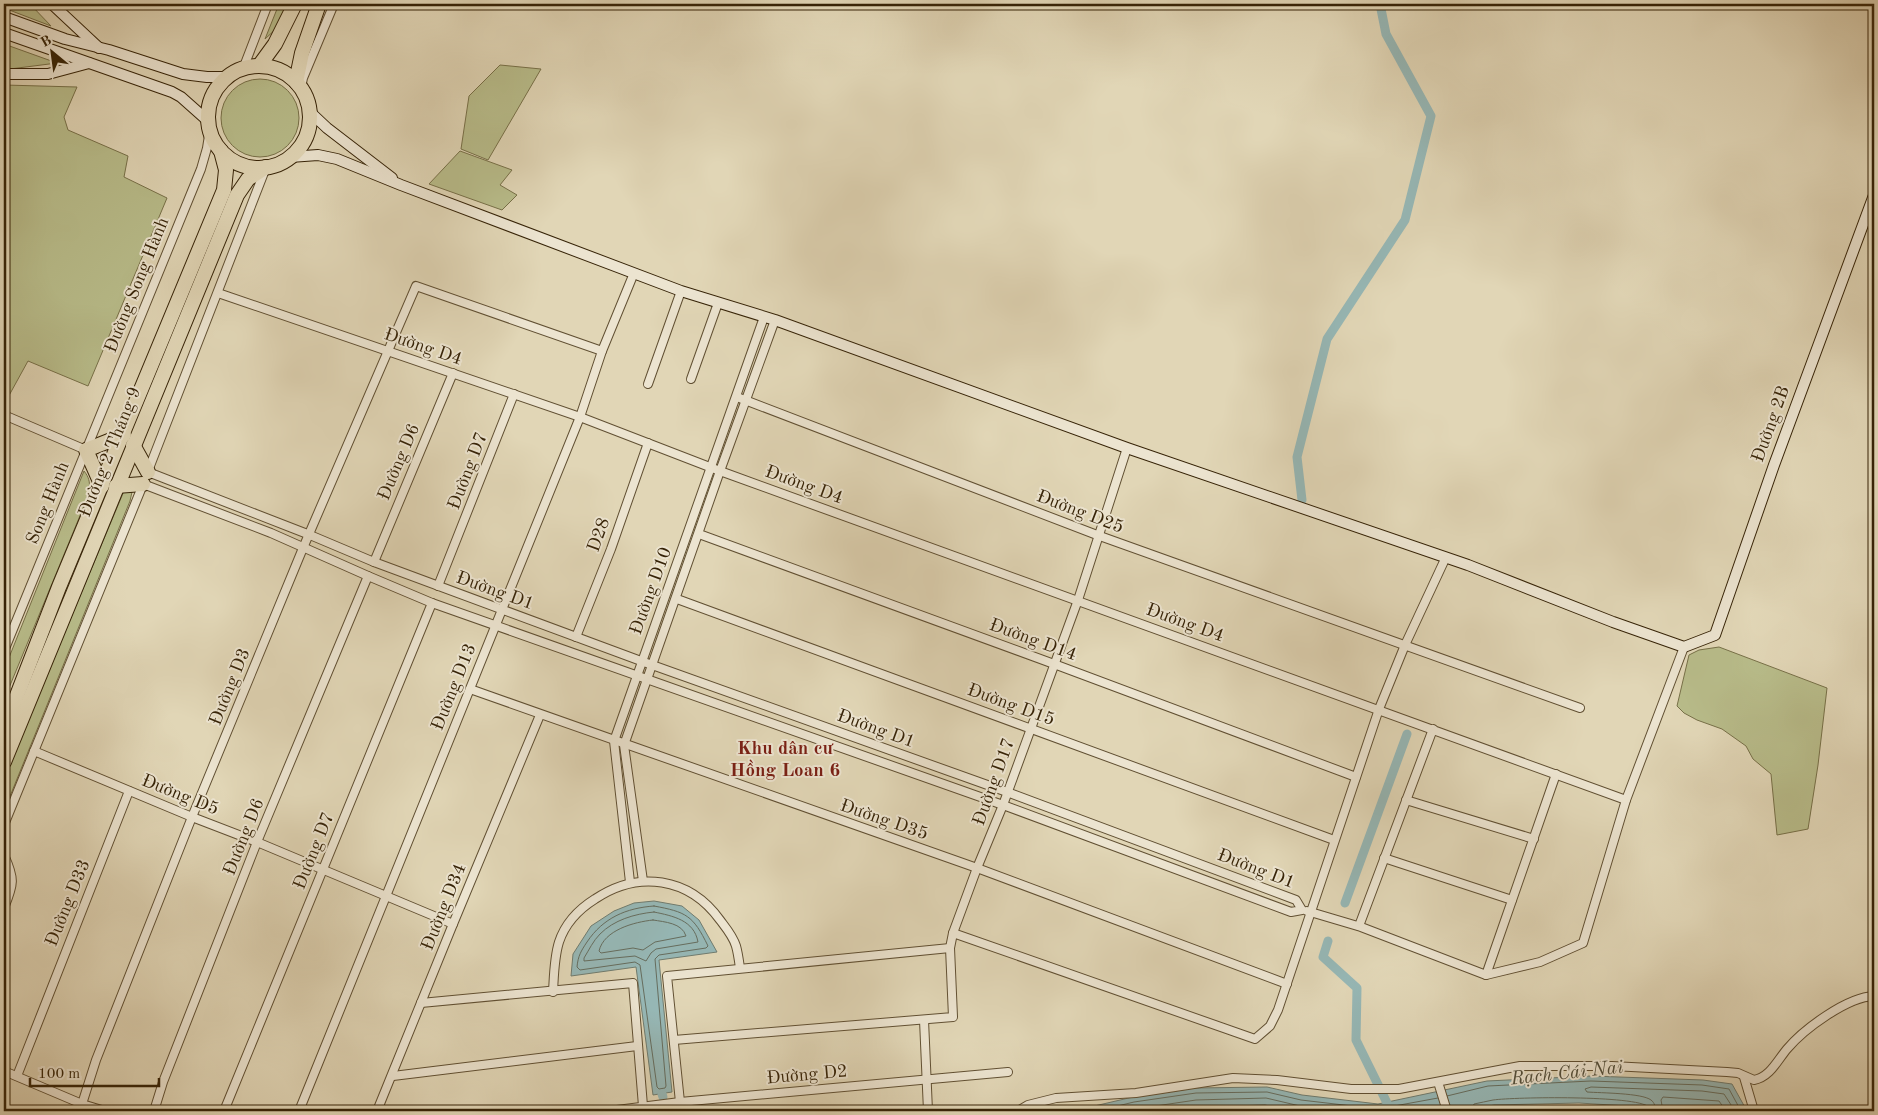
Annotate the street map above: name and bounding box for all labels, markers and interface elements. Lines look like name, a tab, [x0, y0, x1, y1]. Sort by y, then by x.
north arrow	[28, 28, 78, 78]
text: B	[38, 33, 54, 50]
street label: Đường Song Hành	[102, 215, 172, 355]
street label: Đường D4	[382, 325, 464, 369]
street label: Đường 2B	[1749, 383, 1793, 465]
street label: Đường 2 Tháng 9	[76, 384, 144, 520]
street label: Đường D6	[375, 421, 423, 503]
street label: Đường D7	[445, 430, 491, 512]
street label: Song Hành	[23, 459, 73, 547]
street label: Đường D4	[763, 463, 845, 507]
street label: Đường D25	[1034, 487, 1126, 537]
street label: D28	[585, 516, 613, 554]
street label: Đường D10	[627, 545, 675, 637]
street label: Đường D1	[454, 569, 536, 613]
street label: Đường D4	[1144, 601, 1226, 645]
street label: Đường D14	[987, 616, 1079, 664]
street label: Đường D13	[428, 641, 480, 733]
street label: Đường D3	[206, 646, 254, 728]
street label: Đường D15	[965, 681, 1057, 729]
street label: Đường D1	[835, 707, 917, 751]
street label: Đường D17	[970, 736, 1018, 828]
district label: Khu dân cư Hồng Loan 6	[730, 740, 840, 781]
street label: Đường D5	[139, 771, 221, 819]
street label: Đường D6	[220, 796, 268, 878]
street label: Đường D35	[838, 797, 930, 843]
street label: Đường D7	[290, 810, 338, 892]
street label: Đường D1	[1215, 846, 1297, 892]
street label: Đường D33	[42, 857, 94, 949]
street label: Đường D34	[418, 861, 470, 953]
scale bar	[30, 1055, 159, 1087]
water label: Rạch Cái Nai	[1509, 1059, 1625, 1089]
street label: Đường D2	[766, 1062, 848, 1088]
text: 100 m	[38, 1067, 80, 1082]

